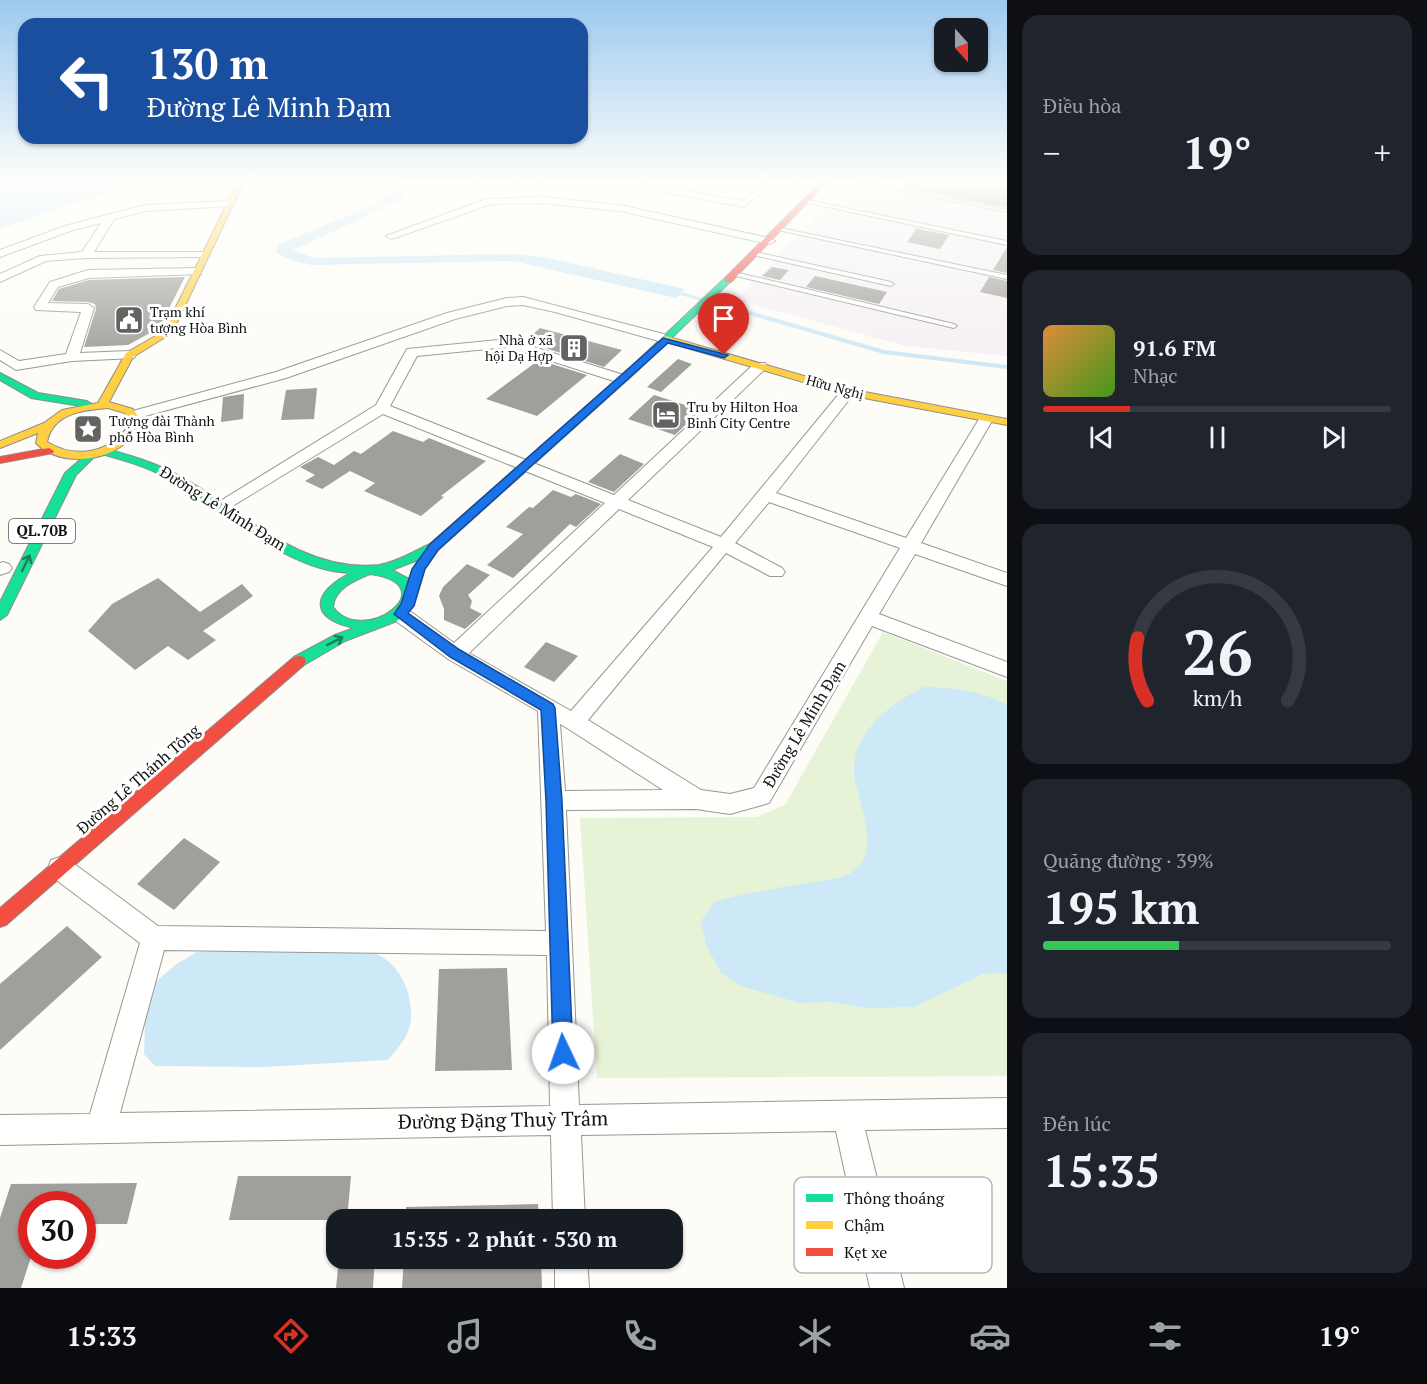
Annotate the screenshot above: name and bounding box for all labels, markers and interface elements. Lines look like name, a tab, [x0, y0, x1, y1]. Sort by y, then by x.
north arrow	[934, 18, 988, 72]
map controls	[934, 18, 988, 72]
text: 130 m	[147, 35, 268, 91]
icon: left	[48, 42, 126, 120]
text: Đường Lê Minh Đạm	[147, 89, 391, 125]
text: Điều hòa	[1043, 92, 1121, 119]
text: 19°	[1182, 122, 1252, 182]
text: −	[1043, 131, 1061, 174]
text: +	[1373, 131, 1391, 174]
pin	[698, 293, 749, 355]
place label: Trạm khí tượng Hòa Bình	[150, 302, 247, 337]
icon: arrive	[707, 302, 740, 335]
public building icon: Trạm khí tượng Hòa Bình	[113, 304, 145, 336]
place label: Nhà ở xã hội Dạ Hợp	[485, 330, 553, 365]
building icon: Nhà ở xã hội Dạ Hợp	[558, 332, 590, 364]
text: 91.6 FM	[1133, 333, 1216, 362]
text: Nhạc	[1133, 362, 1178, 389]
street label: Hữu Nghị	[804, 370, 866, 403]
place label: Tru by Hilton Hoa Binh City Centre	[687, 397, 798, 432]
hotel icon: Tru by Hilton Hoa Binh City Centre	[650, 399, 682, 431]
place label: Tượng đài Thành phố Hòa Bình	[109, 411, 215, 446]
place icon: Tượng đài Thành phố Hòa Bình	[72, 413, 104, 445]
icon: previous	[1085, 421, 1118, 454]
icon: pause	[1201, 421, 1234, 454]
icon: next	[1317, 421, 1350, 454]
street label: Đường Lê Minh Đạm	[156, 460, 290, 556]
road number: QL.70B	[9, 519, 75, 543]
one-way arrow	[21, 554, 32, 572]
text: 26	[1182, 610, 1252, 693]
one-way arrow	[326, 635, 343, 647]
street label: Đường Lê Minh Đạm	[757, 656, 851, 792]
text: km/h	[1192, 684, 1242, 712]
street label: Đường Lê Thánh Tông	[72, 719, 205, 839]
text: Quãng đường · 39%	[1043, 847, 1214, 874]
text: 195 km	[1043, 877, 1199, 937]
position arrow	[531, 1021, 595, 1085]
street label: Đường Đặng Thuỳ Trâm	[398, 1104, 608, 1135]
text: Đến lúc	[1043, 1110, 1111, 1137]
text: 15:35	[1043, 1140, 1160, 1200]
legend	[794, 1177, 992, 1273]
text: Thông thoáng	[844, 1187, 945, 1209]
speed limit sign: 30	[18, 1191, 96, 1269]
text: Chậm	[844, 1214, 885, 1236]
text: 15:35 · 2 phút · 530 m	[392, 1224, 617, 1253]
text: Kẹt xe	[844, 1241, 887, 1263]
icon: directions	[270, 1315, 312, 1357]
icon: music	[444, 1315, 486, 1357]
icon: phone	[619, 1315, 661, 1357]
icon: climate	[794, 1315, 836, 1357]
icon: car	[969, 1315, 1011, 1357]
icon: filters	[1144, 1315, 1186, 1357]
text: 15:33	[66, 1318, 137, 1354]
text: 19°	[1319, 1318, 1361, 1354]

